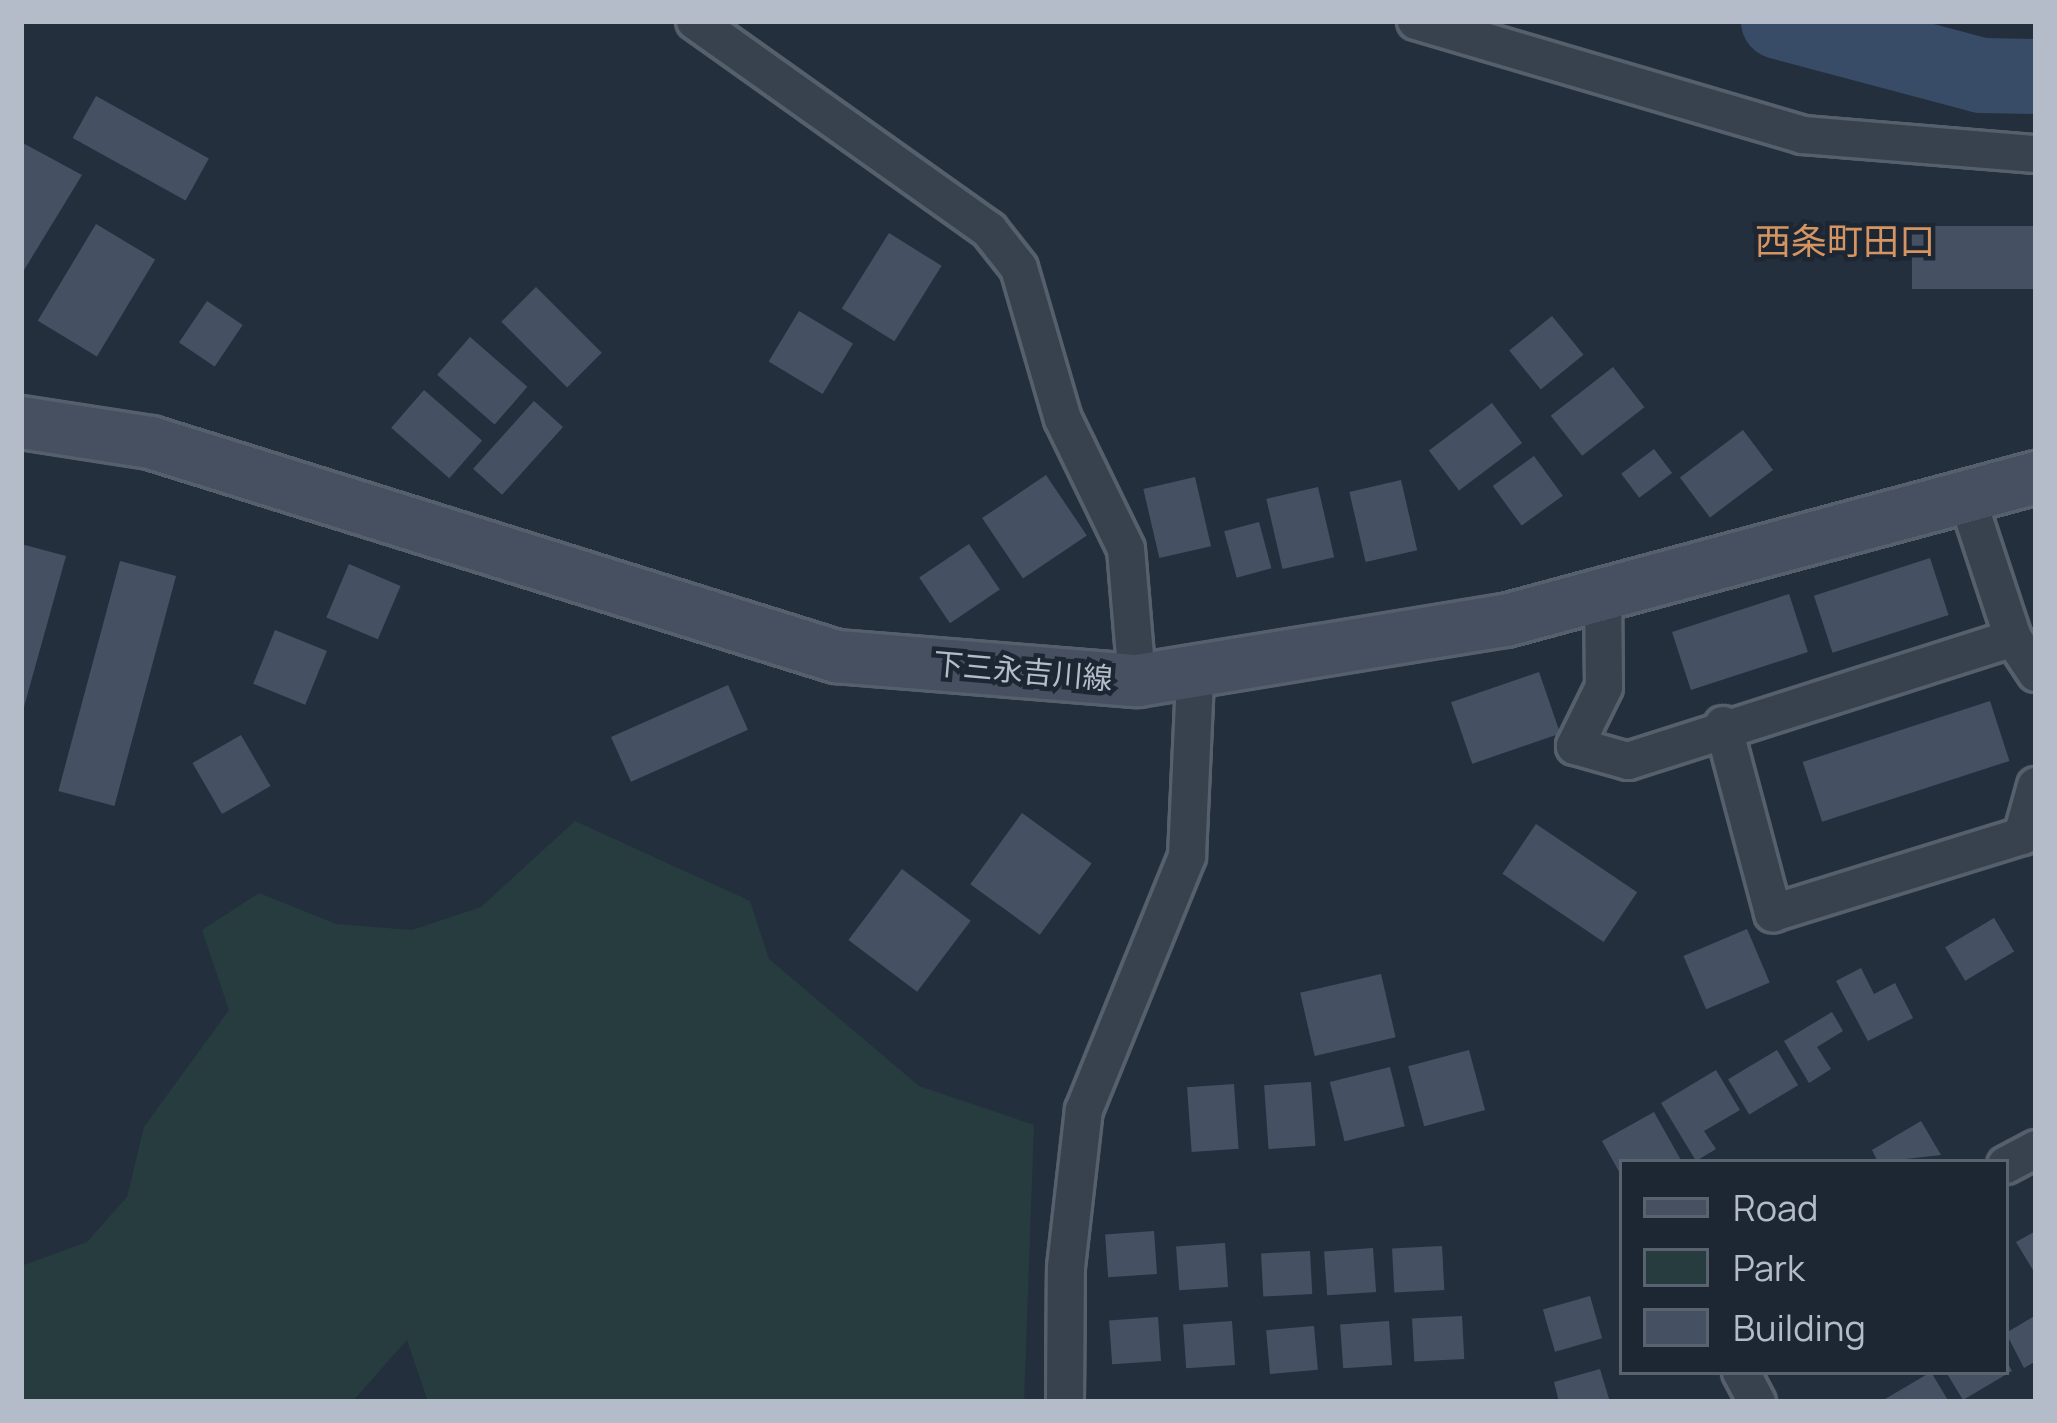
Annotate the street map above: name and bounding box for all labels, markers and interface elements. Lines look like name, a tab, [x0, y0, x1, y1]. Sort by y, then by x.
district label: 西条町田口	[1755, 219, 1935, 263]
street label: 下三永吉川線	[932, 645, 1114, 697]
legend	[1619, 1159, 2009, 1375]
text: Road	[1733, 1183, 1818, 1232]
text: Park	[1733, 1243, 1805, 1292]
text: Building	[1733, 1303, 1866, 1352]

